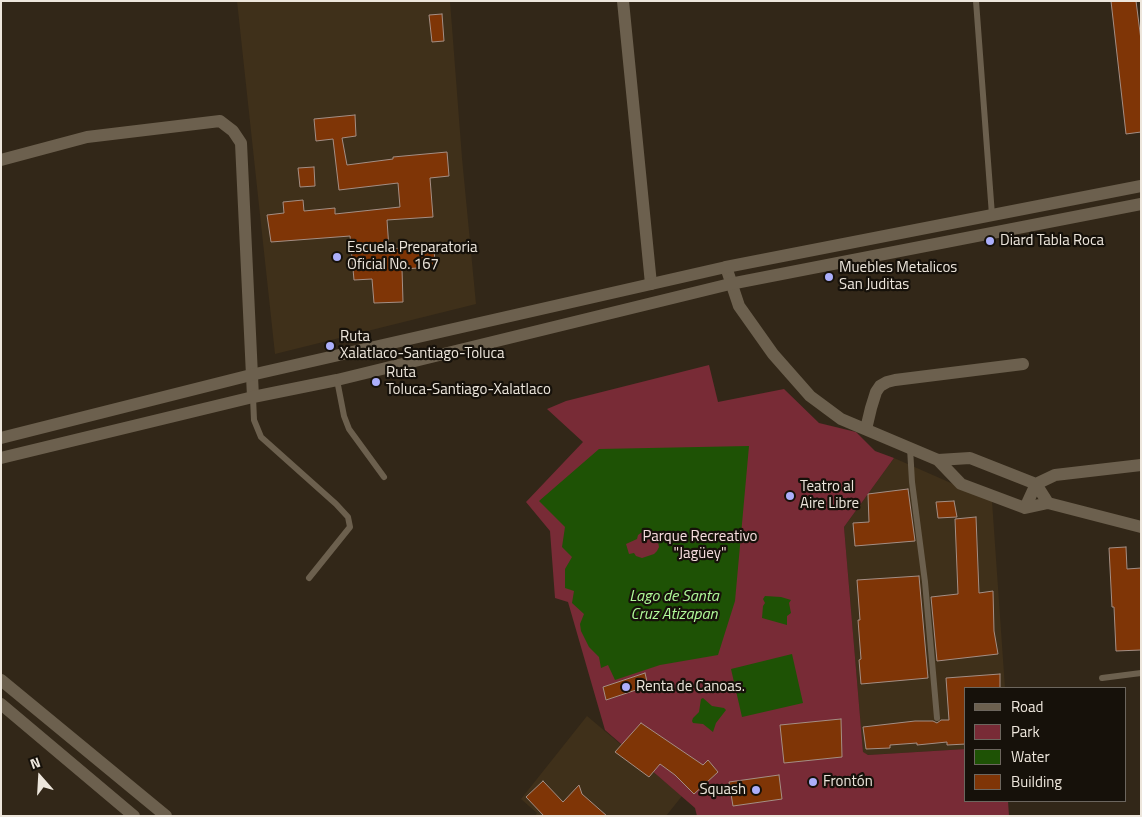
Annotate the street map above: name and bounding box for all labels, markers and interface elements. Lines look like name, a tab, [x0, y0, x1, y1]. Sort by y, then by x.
place label: Diard Tabla Roca	[1000, 232, 1104, 250]
marker: Diard Tabla Roca	[984, 235, 996, 247]
place label: Escuela Preparatoria Oficial No. 167	[347, 239, 477, 274]
marker: Escuela Preparatoria Oficial No. 167	[331, 251, 343, 263]
place label: Muebles Metalicos San Juditas	[839, 259, 957, 294]
marker: Muebles Metalicos San Juditas	[823, 271, 835, 283]
place label: Ruta Xalatlaco-Santiago-Toluca	[340, 328, 505, 363]
marker: Ruta Xalatlaco-Santiago-Toluca	[324, 340, 336, 352]
place label: Ruta Toluca-Santiago-Xalatlaco	[386, 364, 551, 399]
marker: Ruta Toluca-Santiago-Xalatlaco	[370, 376, 382, 388]
place label: Teatro al Aire Libre	[800, 478, 859, 513]
marker: Teatro al Aire Libre	[784, 490, 796, 502]
park label: Parque Recreativo "Jagüey"	[643, 528, 757, 563]
water label: Lago de Santa Cruz Atizapan	[629, 587, 719, 625]
place label: Renta de Canoas.	[636, 678, 745, 696]
marker: Renta de Canoas.	[620, 681, 632, 693]
legend	[964, 687, 1127, 802]
text: Road	[1011, 695, 1043, 718]
text: Park	[1011, 720, 1040, 743]
text: Water	[1011, 745, 1050, 768]
text: N	[27, 751, 43, 774]
north arrow	[15, 752, 65, 802]
text: Building	[1011, 770, 1062, 793]
place label: Frontón	[823, 773, 873, 791]
marker: Frontón	[807, 776, 819, 788]
place label: Squash	[699, 781, 746, 799]
marker: Squash	[750, 784, 762, 796]

